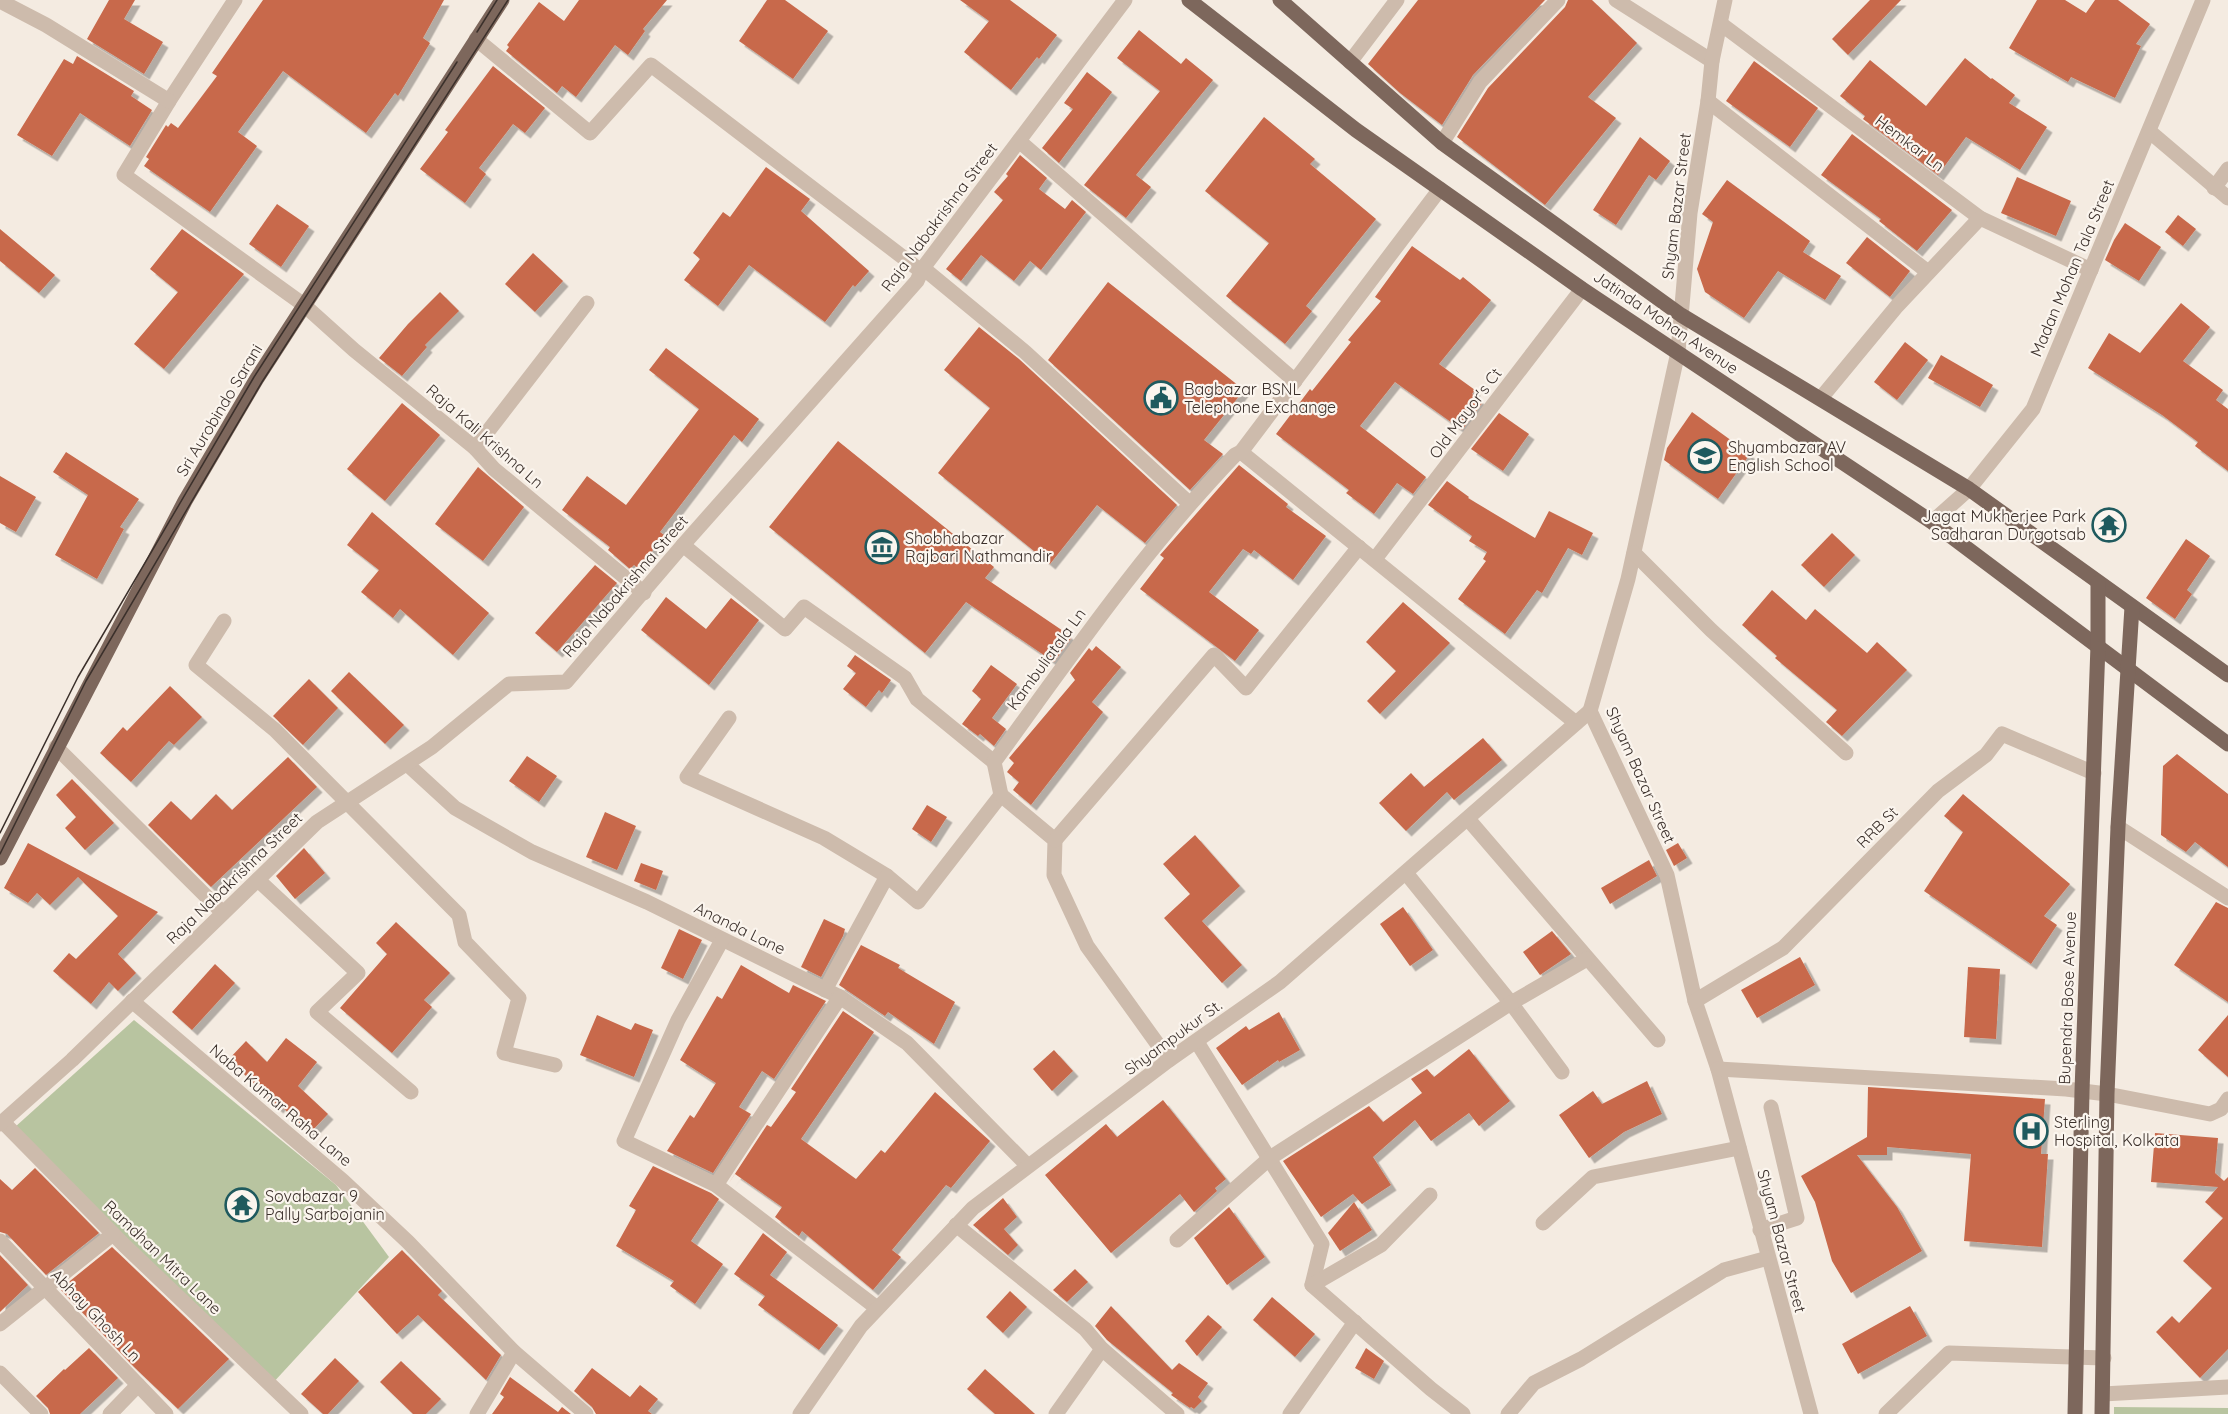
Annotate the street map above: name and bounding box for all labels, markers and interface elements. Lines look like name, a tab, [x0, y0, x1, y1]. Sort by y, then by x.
street label: Hemkar Ln	[1871, 110, 1949, 176]
street label: Shyam Bazar Street	[1657, 132, 1695, 280]
street label: Raja Nabakrishna Street	[876, 139, 1002, 295]
street label: Madan Mohan Tala Street	[2026, 176, 2118, 360]
street label: Jatinda Mohan Avenue	[1590, 266, 1742, 378]
street label: Sri Aurobindo Sarani	[172, 340, 266, 480]
street label: Old Mayor's Ct	[1424, 364, 1506, 462]
place label: Bagbazar BSNL Telephone Exchange	[1184, 379, 1336, 417]
street label: Raja Kali Krishna Ln	[422, 380, 548, 492]
public building icon: Bagbazar BSNL Telephone Exchange	[1143, 380, 1179, 416]
place label: Shyambazar AV English School	[1728, 437, 1847, 475]
school or university icon: Shyambazar AV English School	[1687, 438, 1723, 474]
place label: Jagat Mukherjee Park Sadharan Durgotsab	[1922, 506, 2086, 544]
temple icon: Jagat Mukherjee Park Sadharan Durgotsab	[2091, 507, 2127, 543]
street label: Raja Nabakrishna Street	[558, 511, 692, 661]
place label: Shobhabazar Rajbari Nathmandir	[905, 528, 1052, 566]
museum icon: Shobhabazar Rajbari Nathmandir	[864, 529, 900, 565]
street label: Kambuliatala Ln	[1002, 604, 1090, 714]
street label: Shyam Bazar Street	[1602, 704, 1680, 846]
street label: RRB St	[1852, 802, 1902, 852]
street label: Raja Nabakrishna Street	[162, 808, 306, 948]
street label: Ananda Lane	[691, 897, 789, 959]
street label: Bupendra Bose Avenue	[2054, 911, 2080, 1085]
street label: Shyampukur St.	[1120, 995, 1226, 1079]
street label: Naba Kumar Raha Lane	[206, 1040, 356, 1170]
place label: Sterling Hospital, Kolkata	[2054, 1112, 2179, 1150]
hospital icon: Sterling Hospital, Kolkata	[2013, 1113, 2049, 1149]
street label: Shyam Bazar Street	[1753, 1167, 1811, 1315]
place label: Sovabazar 9 Pally Sarbojanin	[265, 1186, 385, 1224]
temple icon: Sovabazar 9 Pally Sarbojanin	[224, 1187, 260, 1223]
street label: Ramdhan Mitra Lane	[100, 1196, 226, 1318]
street label: Abhay Ghosh Ln	[47, 1265, 145, 1365]

